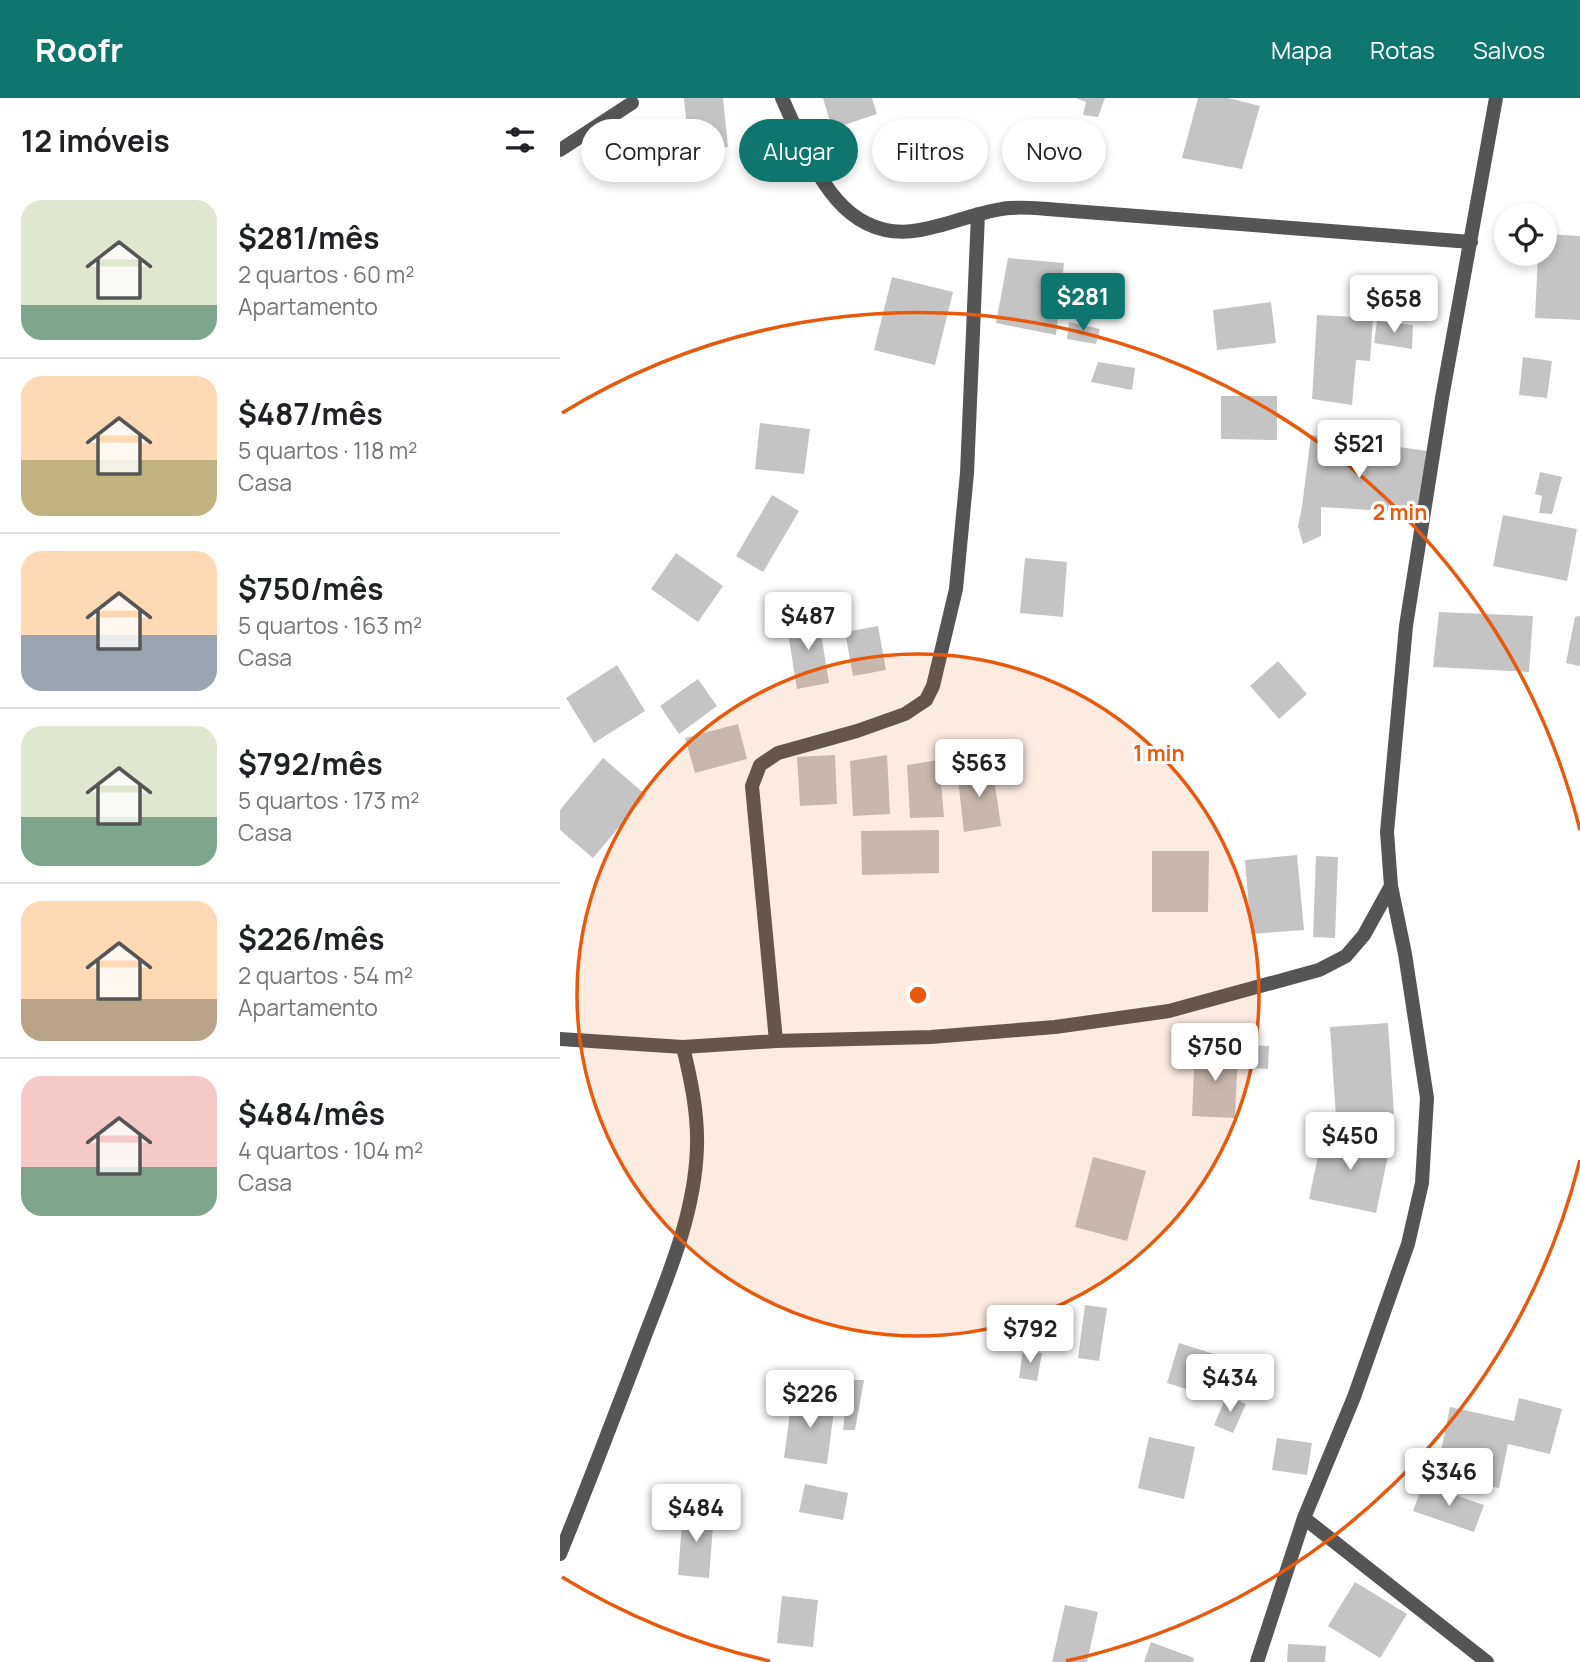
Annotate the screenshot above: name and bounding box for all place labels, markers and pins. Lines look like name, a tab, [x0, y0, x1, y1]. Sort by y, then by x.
pin: $281	[1042, 274, 1124, 333]
pin: $658	[1353, 275, 1435, 335]
pin: $521	[1318, 420, 1400, 480]
pin: $487	[767, 592, 849, 652]
pin: $563	[938, 740, 1020, 799]
centre of rings	[906, 983, 930, 1007]
pin: $750	[1174, 1024, 1256, 1083]
pin: $450	[1309, 1112, 1391, 1172]
pin: $792	[989, 1306, 1071, 1365]
pin: $434	[1189, 1354, 1271, 1414]
pin: $226	[769, 1370, 851, 1430]
pin: $346	[1408, 1448, 1490, 1508]
pin: $484	[655, 1484, 737, 1544]

